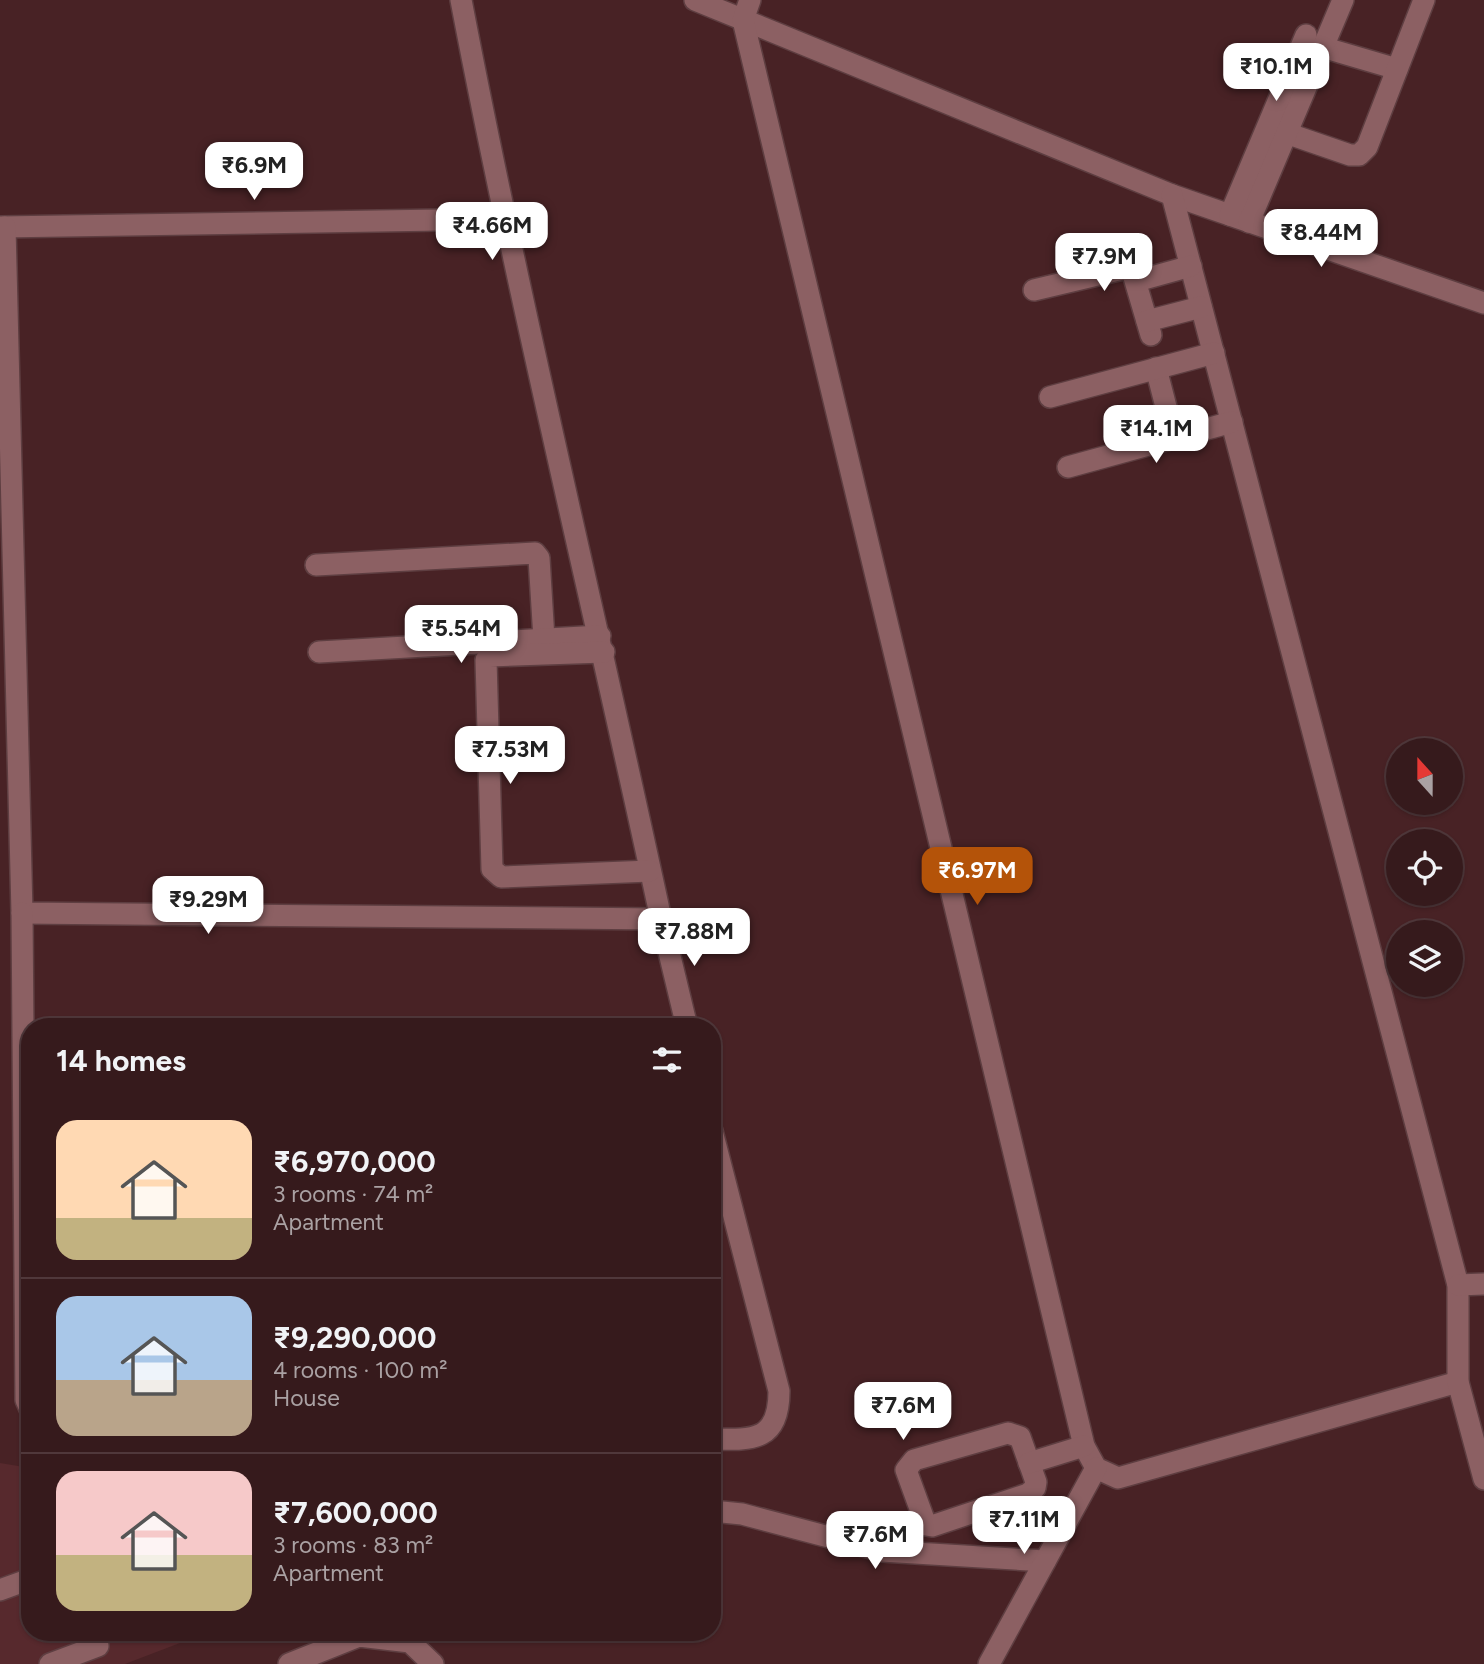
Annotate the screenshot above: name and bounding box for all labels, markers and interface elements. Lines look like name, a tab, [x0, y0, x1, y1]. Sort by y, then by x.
pin: ₹10.1M	[1219, 43, 1333, 103]
text: ₹10.1M	[1239, 52, 1313, 80]
pin: ₹6.9M	[205, 142, 303, 202]
text: ₹6.9M	[221, 151, 287, 179]
pin: ₹4.66M	[435, 202, 549, 262]
pin: ₹8.44M	[1264, 210, 1378, 269]
text: ₹4.66M	[452, 211, 532, 239]
text: ₹8.44M	[1280, 218, 1362, 246]
pin: ₹7.9M	[1055, 233, 1153, 293]
text: ₹7.9M	[1071, 242, 1137, 270]
pin: ₹14.1M	[1099, 406, 1213, 465]
text: ₹14.1M	[1119, 414, 1193, 442]
pin: ₹5.54M	[404, 606, 518, 665]
text: ₹5.54M	[421, 614, 501, 642]
pin: ₹7.53M	[453, 726, 567, 786]
text: ₹7.53M	[471, 735, 549, 763]
north arrow	[1386, 738, 1463, 816]
map controls	[1386, 738, 1463, 997]
button: locate	[1386, 829, 1463, 906]
pin: ₹6.97M	[920, 848, 1034, 907]
text: ₹6.97M	[938, 856, 1016, 884]
pin: ₹9.29M	[151, 876, 265, 936]
text: ₹9.29M	[168, 885, 248, 913]
pin: ₹7.88M	[637, 908, 751, 968]
text: ₹7.88M	[654, 917, 734, 945]
button: layers	[1386, 920, 1463, 997]
icon: filters	[648, 1041, 686, 1079]
text: 14 homes	[56, 1042, 186, 1079]
text: ₹6,970,000	[273, 1143, 436, 1180]
icon: home	[112, 1148, 196, 1232]
text: 3 rooms · 74 m²	[273, 1180, 433, 1208]
text: Apartment	[273, 1208, 384, 1236]
text: ₹9,290,000	[273, 1319, 436, 1356]
icon: home	[112, 1324, 196, 1408]
text: 4 rooms · 100 m²	[273, 1356, 447, 1384]
pin: ₹7.6M	[854, 1382, 952, 1442]
text: House	[273, 1384, 340, 1412]
text: ₹7.6M	[870, 1391, 936, 1419]
text: ₹7,600,000	[273, 1494, 438, 1531]
pin: ₹7.11M	[967, 1496, 1081, 1556]
icon: home	[112, 1499, 196, 1583]
text: ₹7.11M	[988, 1505, 1060, 1533]
pin: ₹7.6M	[826, 1512, 924, 1571]
text: ₹7.6M	[842, 1520, 908, 1548]
text: 3 rooms · 83 m²	[273, 1531, 433, 1559]
text: Apartment	[273, 1559, 384, 1587]

